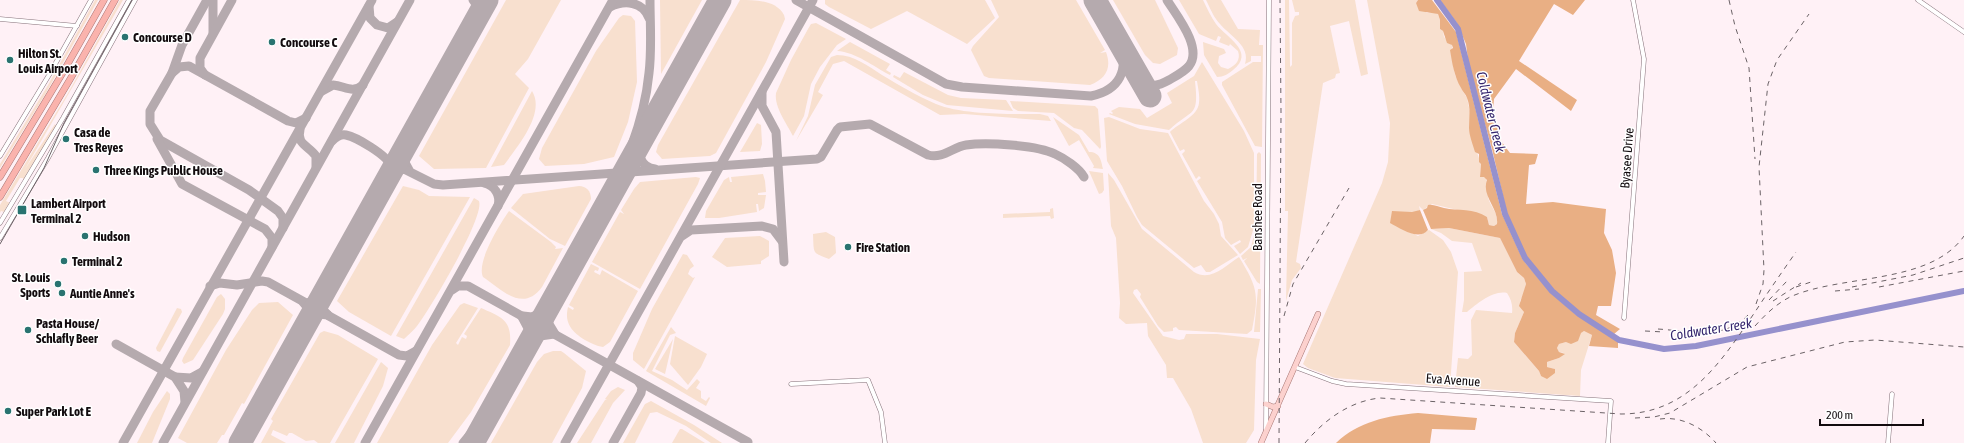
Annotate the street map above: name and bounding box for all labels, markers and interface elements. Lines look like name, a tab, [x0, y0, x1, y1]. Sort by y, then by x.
place label: Concourse D	[133, 30, 192, 45]
marker: Concourse D	[120, 32, 130, 42]
place label: Concourse C	[280, 35, 338, 50]
marker: Concourse C	[267, 37, 277, 47]
place label: Hilton St. Louis Airport	[18, 46, 78, 76]
marker: Hilton St. Louis Airport	[5, 55, 15, 65]
water label: Coldwater Creek	[1473, 70, 1509, 155]
place label: Casa de Tres Reyes	[74, 125, 123, 155]
street label: Byasee Drive	[1617, 127, 1637, 189]
marker: Casa de Tres Reyes	[61, 134, 71, 144]
place label: Three Kings Public House	[104, 163, 223, 178]
marker: Three Kings Public House	[91, 165, 101, 175]
street label: Banshee Road	[1250, 183, 1265, 251]
place label: Lambert Airport Terminal 2	[31, 196, 106, 226]
marker: Lambert Airport Terminal 2	[16, 204, 28, 216]
place label: Hudson	[93, 229, 130, 244]
marker: Hudson	[80, 231, 90, 241]
place label: Fire Station	[856, 240, 910, 255]
marker: Fire Station	[843, 242, 853, 252]
place label: Terminal 2	[72, 254, 123, 269]
marker: Terminal 2	[59, 256, 69, 266]
place label: St. Louis Sports	[12, 270, 50, 300]
marker: St. Louis Sports	[53, 279, 63, 289]
place label: Auntie Anne's	[69, 286, 135, 301]
marker: Auntie Anne's	[57, 288, 67, 298]
water label: Coldwater Creek	[1669, 315, 1754, 343]
place label: Pasta House/ Schlafly Beer	[36, 316, 100, 346]
marker: Pasta House/ Schlafly Beer	[23, 325, 33, 335]
street label: Eva Avenue	[1425, 371, 1481, 389]
scale bar	[1820, 401, 1923, 427]
place label: Super Park Lot E	[16, 404, 92, 419]
marker: Super Park Lot E	[3, 406, 13, 416]
text: 200 m	[1826, 408, 1853, 422]

